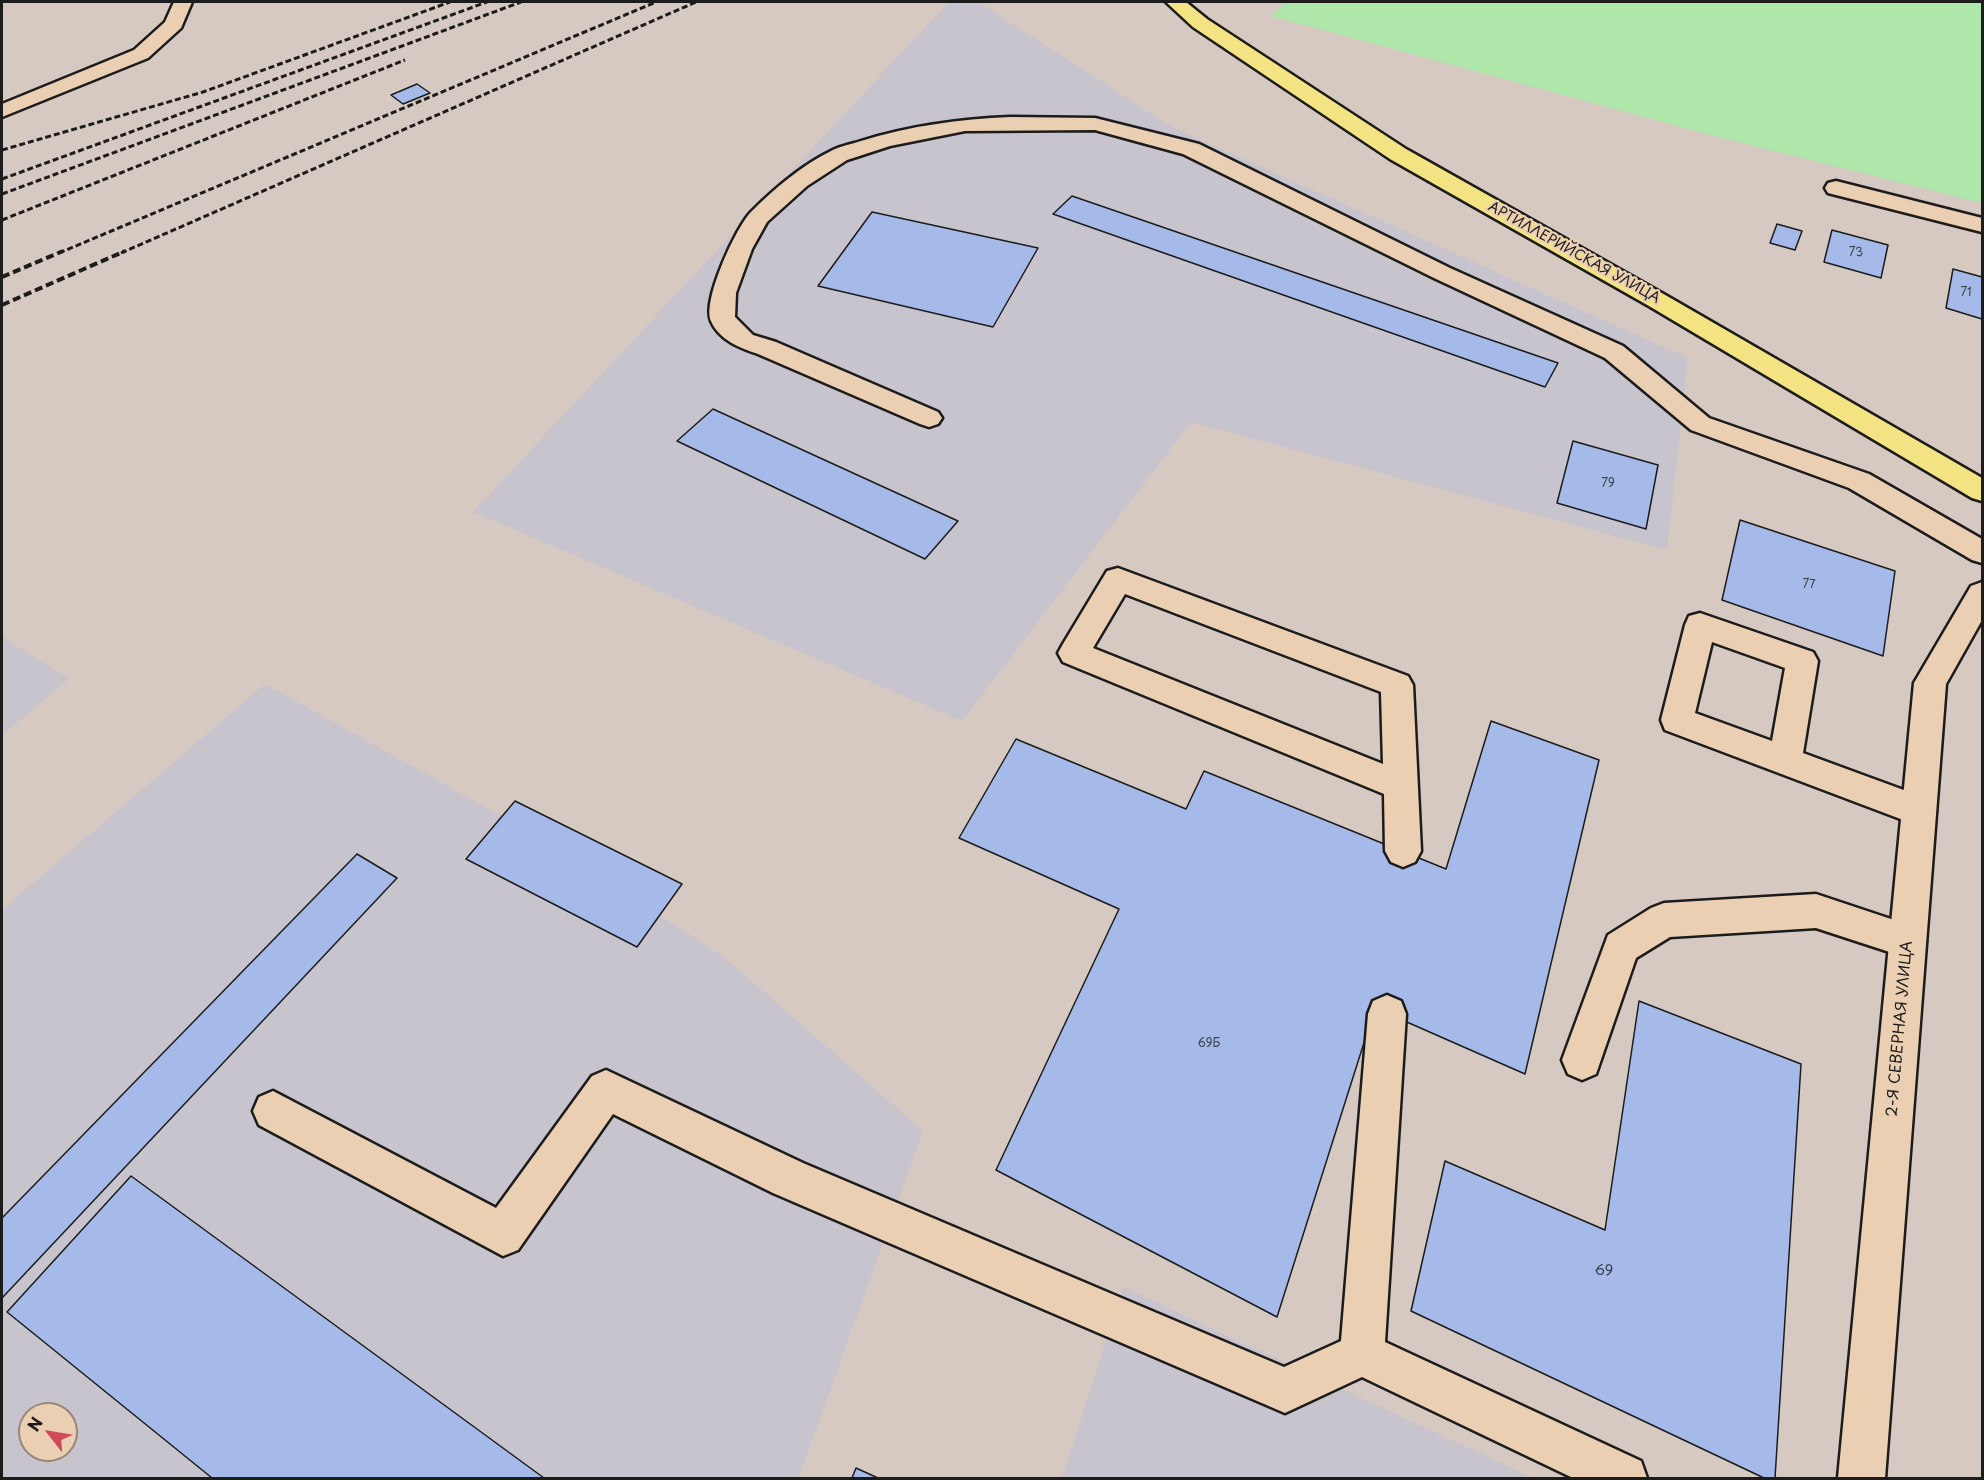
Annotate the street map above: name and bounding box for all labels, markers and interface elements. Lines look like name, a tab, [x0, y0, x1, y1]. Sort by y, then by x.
street label: АРТИЛЛЕРИЙСКАЯ УЛИЦА	[1485, 199, 1663, 307]
house number: 73	[1849, 246, 1863, 260]
house number: 71	[1960, 286, 1972, 300]
house number: 79	[1601, 477, 1615, 491]
house number: 77	[1802, 578, 1816, 592]
street label: 2-Я СЕВЕРНАЯ УЛИЦА	[1883, 940, 1917, 1118]
house number: 69Б	[1198, 1037, 1220, 1051]
house number: 69	[1595, 1262, 1613, 1280]
north arrow	[18, 1402, 78, 1462]
text: N	[21, 1412, 48, 1435]

